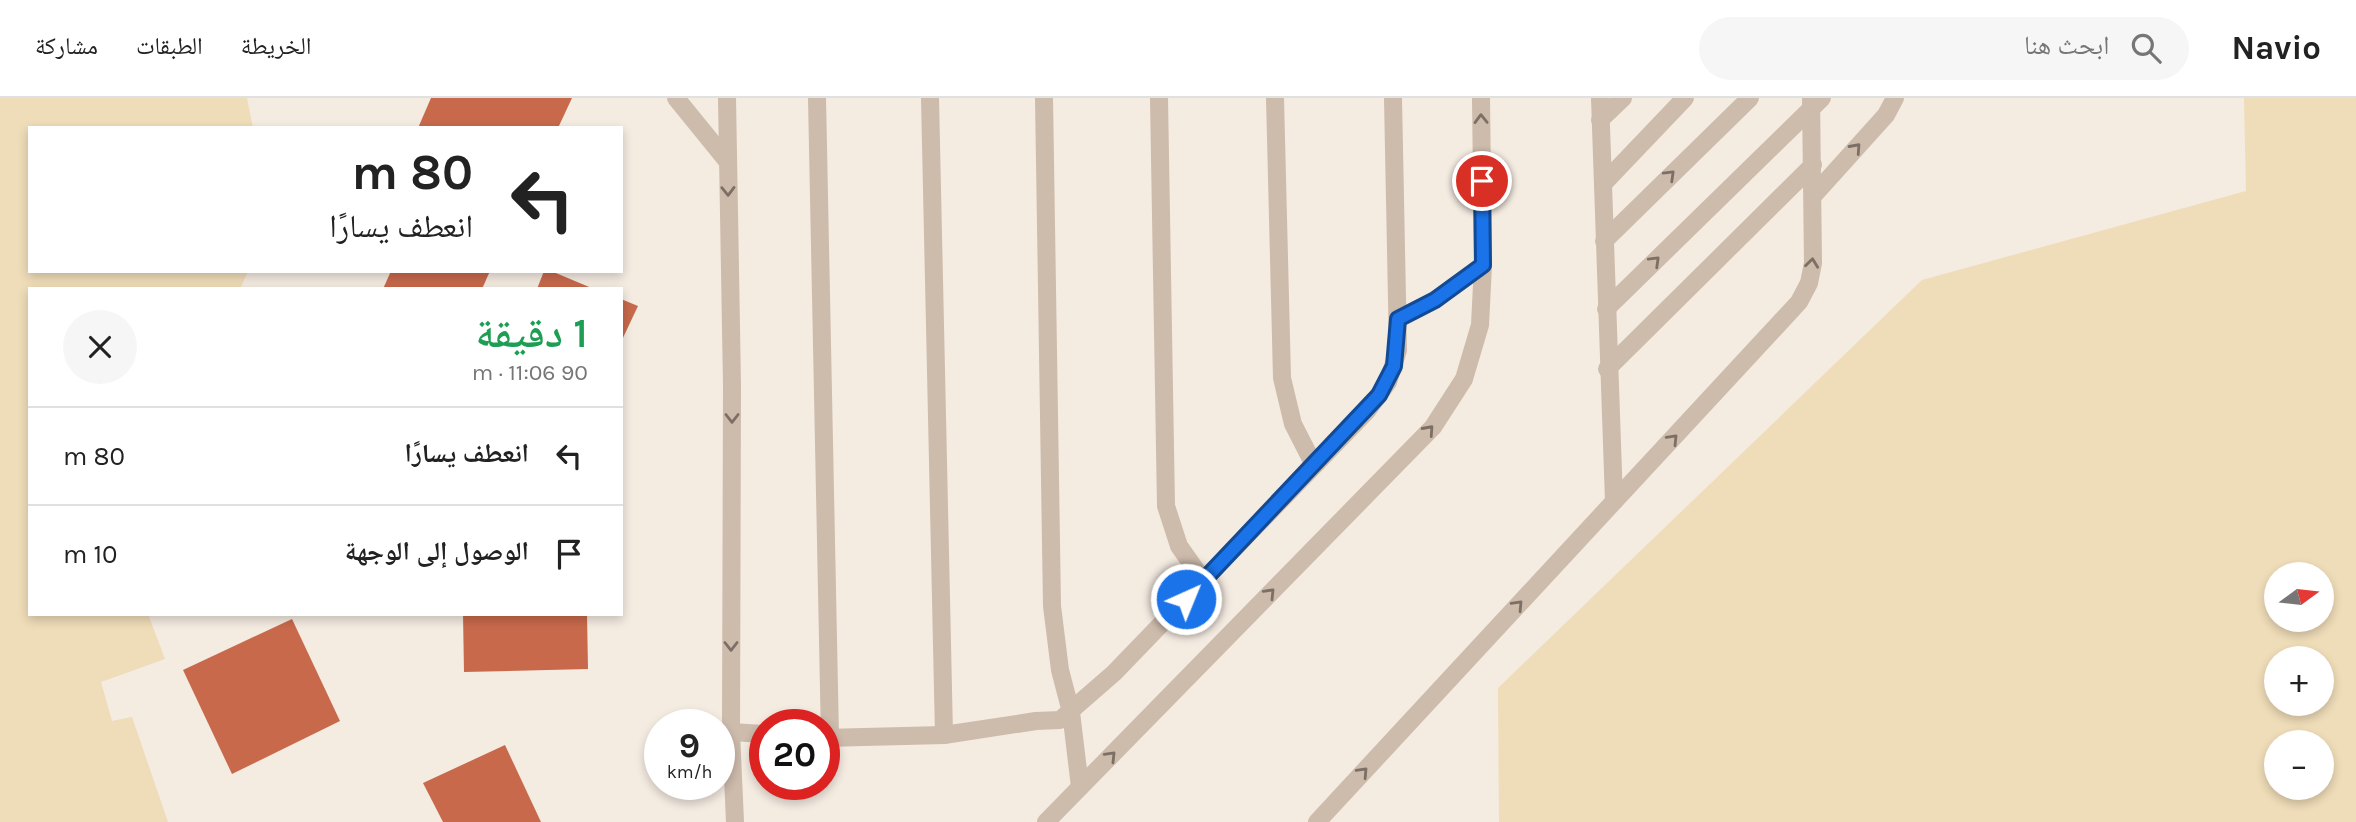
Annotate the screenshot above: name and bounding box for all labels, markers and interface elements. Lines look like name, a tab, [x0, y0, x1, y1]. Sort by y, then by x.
search box	[1699, 17, 2189, 80]
icon: search	[2127, 29, 2165, 67]
text: Navio	[2231, 29, 2321, 67]
text: ابحث هنا	[2024, 30, 2109, 61]
text: مشاركة	[35, 32, 98, 60]
text: الطبقات	[136, 32, 203, 60]
text: الخريطة	[241, 32, 311, 60]
one-way arrow	[1473, 113, 1489, 123]
one-way arrow	[1848, 143, 1860, 156]
text: 80 m	[351, 144, 473, 201]
pin	[1452, 151, 1512, 211]
icon: left	[497, 154, 588, 245]
icon: arrive	[1463, 162, 1501, 200]
one-way arrow	[1662, 171, 1675, 184]
one-way arrow	[720, 186, 736, 196]
text: انعطف يسارًا	[329, 208, 473, 245]
one-way arrow	[1647, 257, 1660, 270]
one-way arrow	[1804, 257, 1819, 269]
text: 1 دقيقة	[476, 308, 588, 358]
button: close	[63, 310, 137, 384]
text: 90 m · 11:06	[472, 359, 588, 386]
one-way arrow	[724, 413, 740, 424]
one-way arrow	[1421, 425, 1433, 438]
one-way arrow	[1665, 434, 1677, 447]
icon: left	[550, 437, 588, 475]
text: انعطف يسارًا	[405, 438, 529, 469]
text: 80 m	[63, 441, 125, 472]
icon: arrive	[550, 535, 588, 573]
text: الوصول إلى الوجهة	[345, 536, 529, 567]
text: 10 m	[63, 539, 118, 570]
position arrow	[1149, 562, 1223, 636]
north arrow	[2264, 562, 2334, 632]
map controls	[2264, 562, 2334, 800]
one-way arrow	[1262, 588, 1275, 601]
one-way arrow	[1509, 600, 1522, 613]
one-way arrow	[723, 641, 739, 651]
button: +	[2264, 646, 2334, 716]
speed limit sign: 20	[749, 709, 840, 800]
text: 9	[679, 725, 700, 766]
button: −	[2264, 730, 2334, 800]
one-way arrow	[1103, 752, 1115, 764]
text: km/h	[667, 761, 712, 783]
one-way arrow	[1355, 767, 1368, 780]

